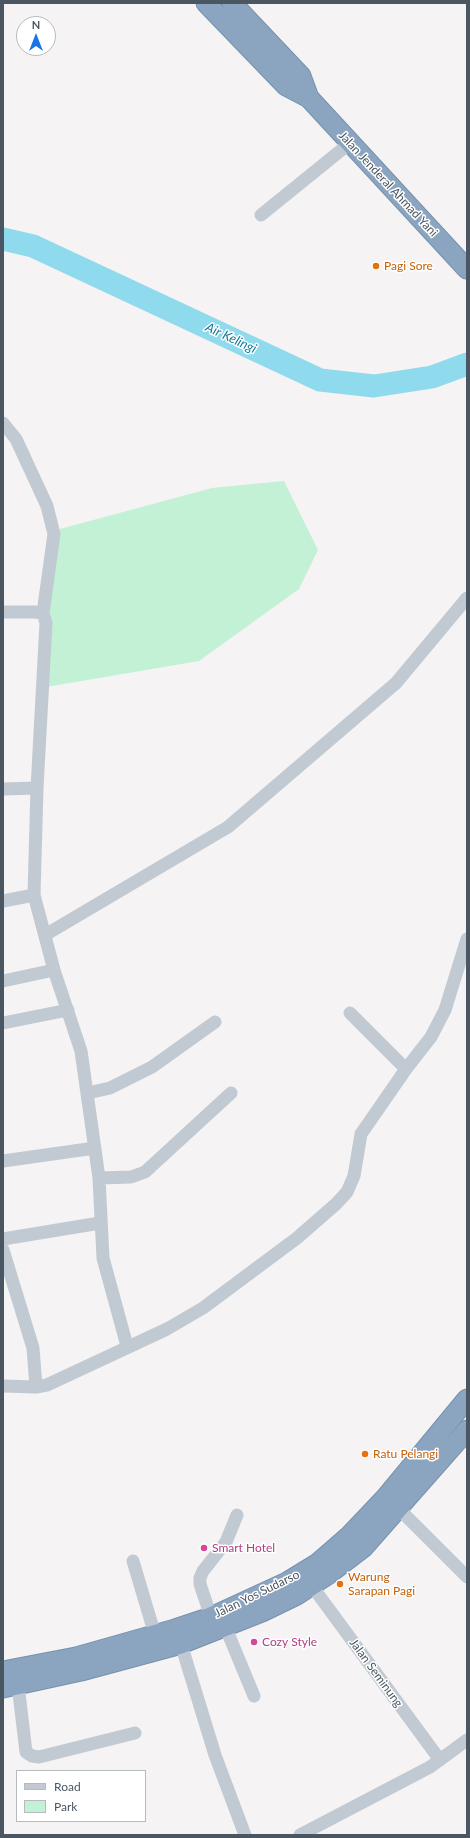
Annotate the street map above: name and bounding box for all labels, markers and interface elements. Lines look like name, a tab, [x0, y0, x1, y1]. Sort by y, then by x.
north arrow	[16, 16, 56, 56]
text: N	[32, 18, 40, 31]
street label: Jalan Jenderal Ahmad Yani	[335, 128, 441, 240]
place label: Pagi Sore	[384, 259, 433, 273]
marker: Pagi Sore	[371, 261, 381, 271]
water label: Air Kelingi	[203, 319, 259, 357]
place label: Ratu Pelangi	[373, 1447, 438, 1461]
marker: Ratu Pelangi	[360, 1449, 370, 1459]
place label: Smart Hotel	[212, 1541, 275, 1555]
marker: Smart Hotel	[199, 1543, 209, 1553]
street label: Jalan Yos Sudarso	[212, 1567, 302, 1621]
place label: Warung Sarapan Pagi	[348, 1570, 415, 1598]
marker: Warung Sarapan Pagi	[335, 1579, 345, 1589]
place label: Cozy Style	[262, 1635, 317, 1649]
street label: Jalan Seminung	[346, 1636, 406, 1710]
marker: Cozy Style	[249, 1637, 259, 1647]
legend	[16, 1770, 146, 1822]
text: Road	[54, 1779, 81, 1794]
text: Park	[54, 1799, 77, 1814]

